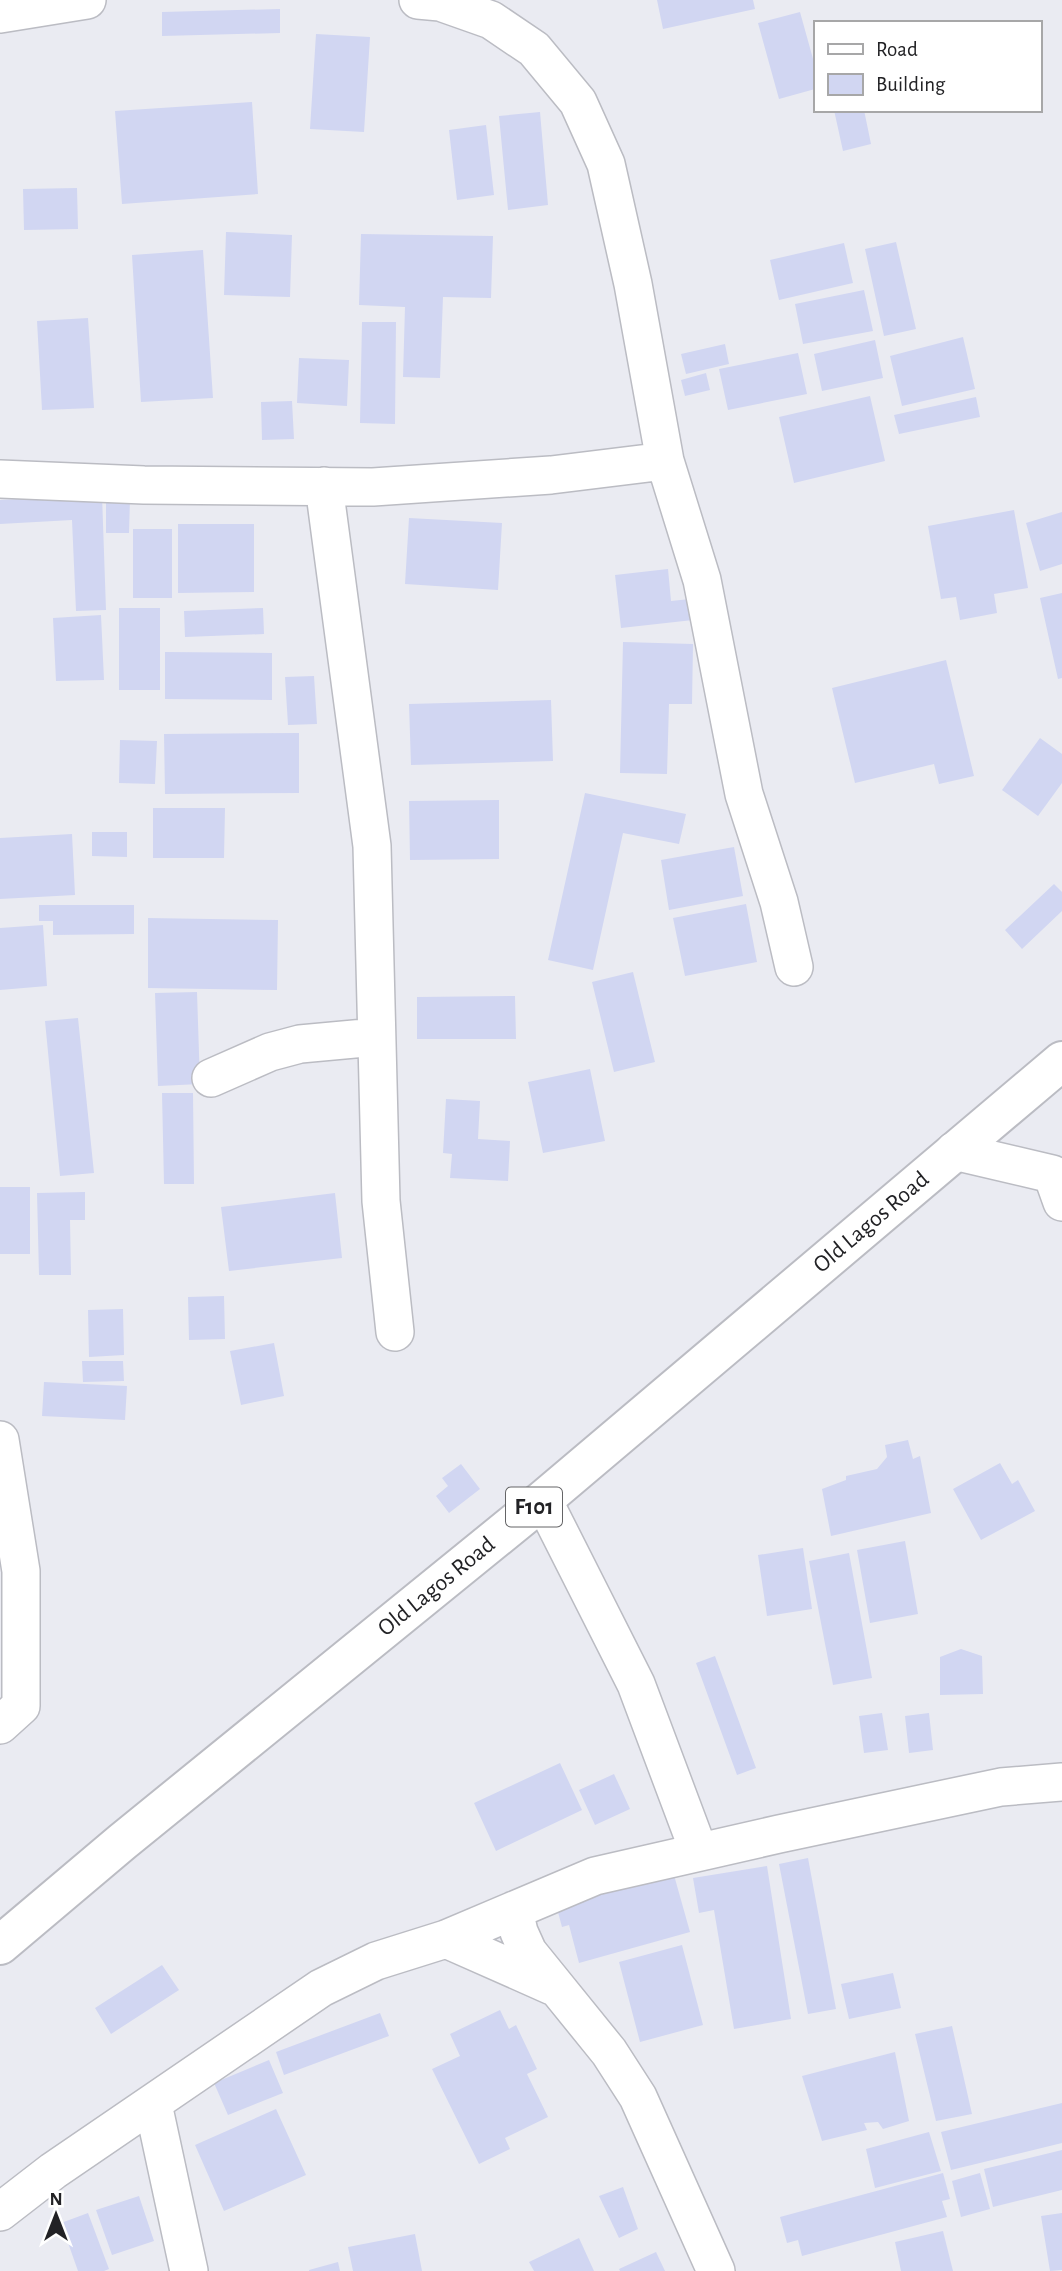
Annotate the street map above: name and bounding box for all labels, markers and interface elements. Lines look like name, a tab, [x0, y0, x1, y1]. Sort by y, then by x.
legend	[814, 21, 1041, 112]
text: Road	[876, 39, 918, 60]
text: Building	[876, 74, 946, 95]
street label: Old Lagos Road	[809, 1167, 934, 1278]
road number: F101	[506, 1488, 562, 1526]
street label: Old Lagos Road	[374, 1532, 500, 1641]
north arrow	[21, 2180, 91, 2250]
text: N	[49, 2190, 63, 2209]

